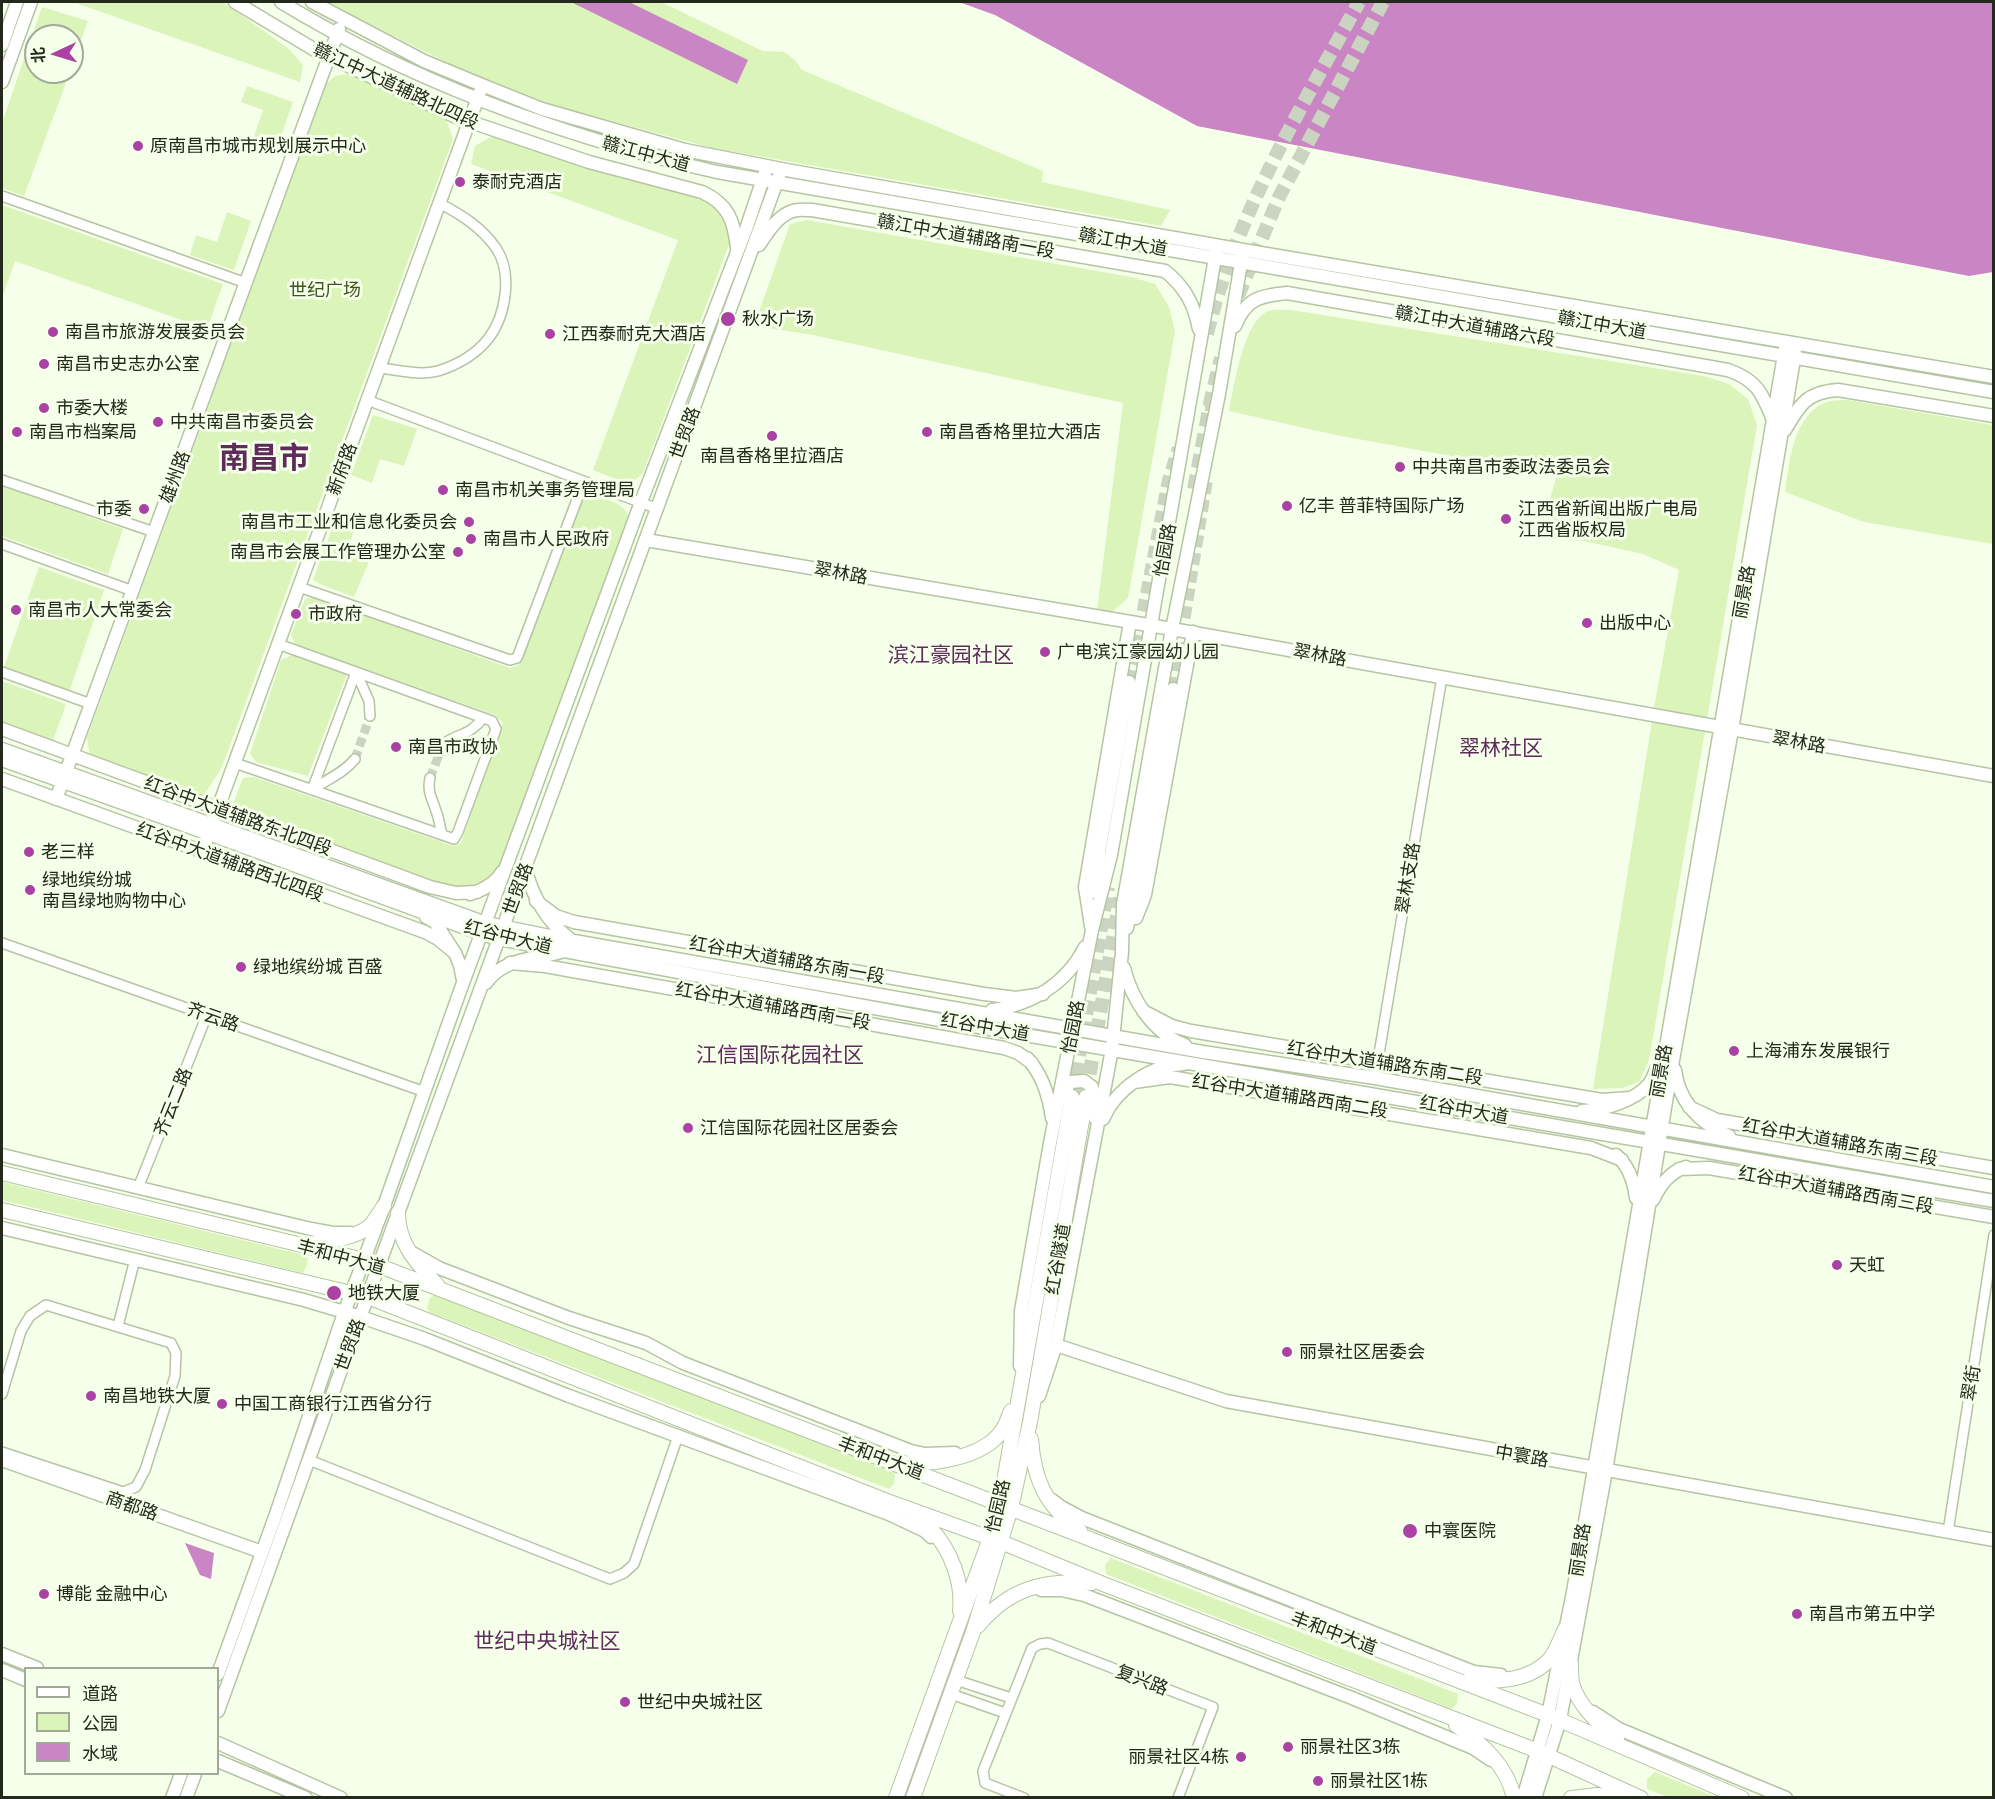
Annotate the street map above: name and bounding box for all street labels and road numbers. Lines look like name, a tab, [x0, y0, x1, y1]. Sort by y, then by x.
street label: 赣江中大道辅路北四段	[310, 38, 482, 134]
street label: 赣江中大道	[600, 132, 692, 176]
street label: 赣江中大道辅路南一段	[875, 210, 1057, 262]
street label: 赣江中大道	[1077, 224, 1169, 260]
street label: 赣江中大道辅路六段	[1393, 301, 1557, 351]
street label: 赣江中大道	[1556, 307, 1648, 343]
street label: 世贸路	[666, 404, 704, 462]
street label: 新府路	[323, 440, 361, 498]
street label: 雄州路	[156, 448, 194, 506]
street label: 怡园路	[1150, 522, 1180, 578]
street label: 翠林路	[813, 558, 869, 588]
street label: 丽景路	[1729, 564, 1759, 620]
street label: 翠林路	[1292, 640, 1348, 670]
street label: 翠林路	[1771, 727, 1827, 757]
street label: 红谷中大道辅路东北四段	[141, 772, 335, 860]
street label: 红谷中大道辅路西北四段	[133, 818, 327, 906]
street label: 翠林支路	[1392, 841, 1424, 915]
street label: 世贸路	[499, 860, 537, 918]
street label: 红谷中大道	[462, 916, 554, 958]
street label: 红谷中大道辅路东南一段	[688, 932, 886, 988]
street label: 红谷中大道辅路西南一段	[674, 978, 872, 1034]
street label: 齐云路	[184, 998, 242, 1036]
street label: 怡园路	[1057, 998, 1089, 1056]
street label: 红谷中大道	[939, 1009, 1031, 1045]
street label: 红谷中大道辅路东南二段	[1286, 1037, 1484, 1089]
street label: 丽景路	[1646, 1043, 1676, 1099]
street label: 齐云二路	[150, 1065, 196, 1139]
street label: 红谷中大道辅路西南二段	[1191, 1070, 1389, 1122]
street label: 红谷中大道	[1418, 1092, 1510, 1128]
street label: 红谷中大道辅路东南三段	[1741, 1114, 1939, 1170]
street label: 红谷中大道辅路西南三段	[1737, 1162, 1935, 1218]
street label: 红谷隧道	[1041, 1222, 1075, 1296]
street label: 丰和中大道	[295, 1235, 387, 1279]
street label: 世贸路	[331, 1316, 369, 1374]
street label: 翠街	[1958, 1364, 1984, 1402]
street label: 丰和中大道	[835, 1432, 927, 1484]
street label: 中寰路	[1494, 1441, 1550, 1471]
street label: 怡园路	[981, 1477, 1015, 1535]
street label: 商都路	[103, 1487, 161, 1525]
street label: 丽景路	[1565, 1522, 1595, 1578]
street label: 丰和中大道	[1288, 1607, 1380, 1659]
street label: 复兴路	[1113, 1660, 1171, 1700]

